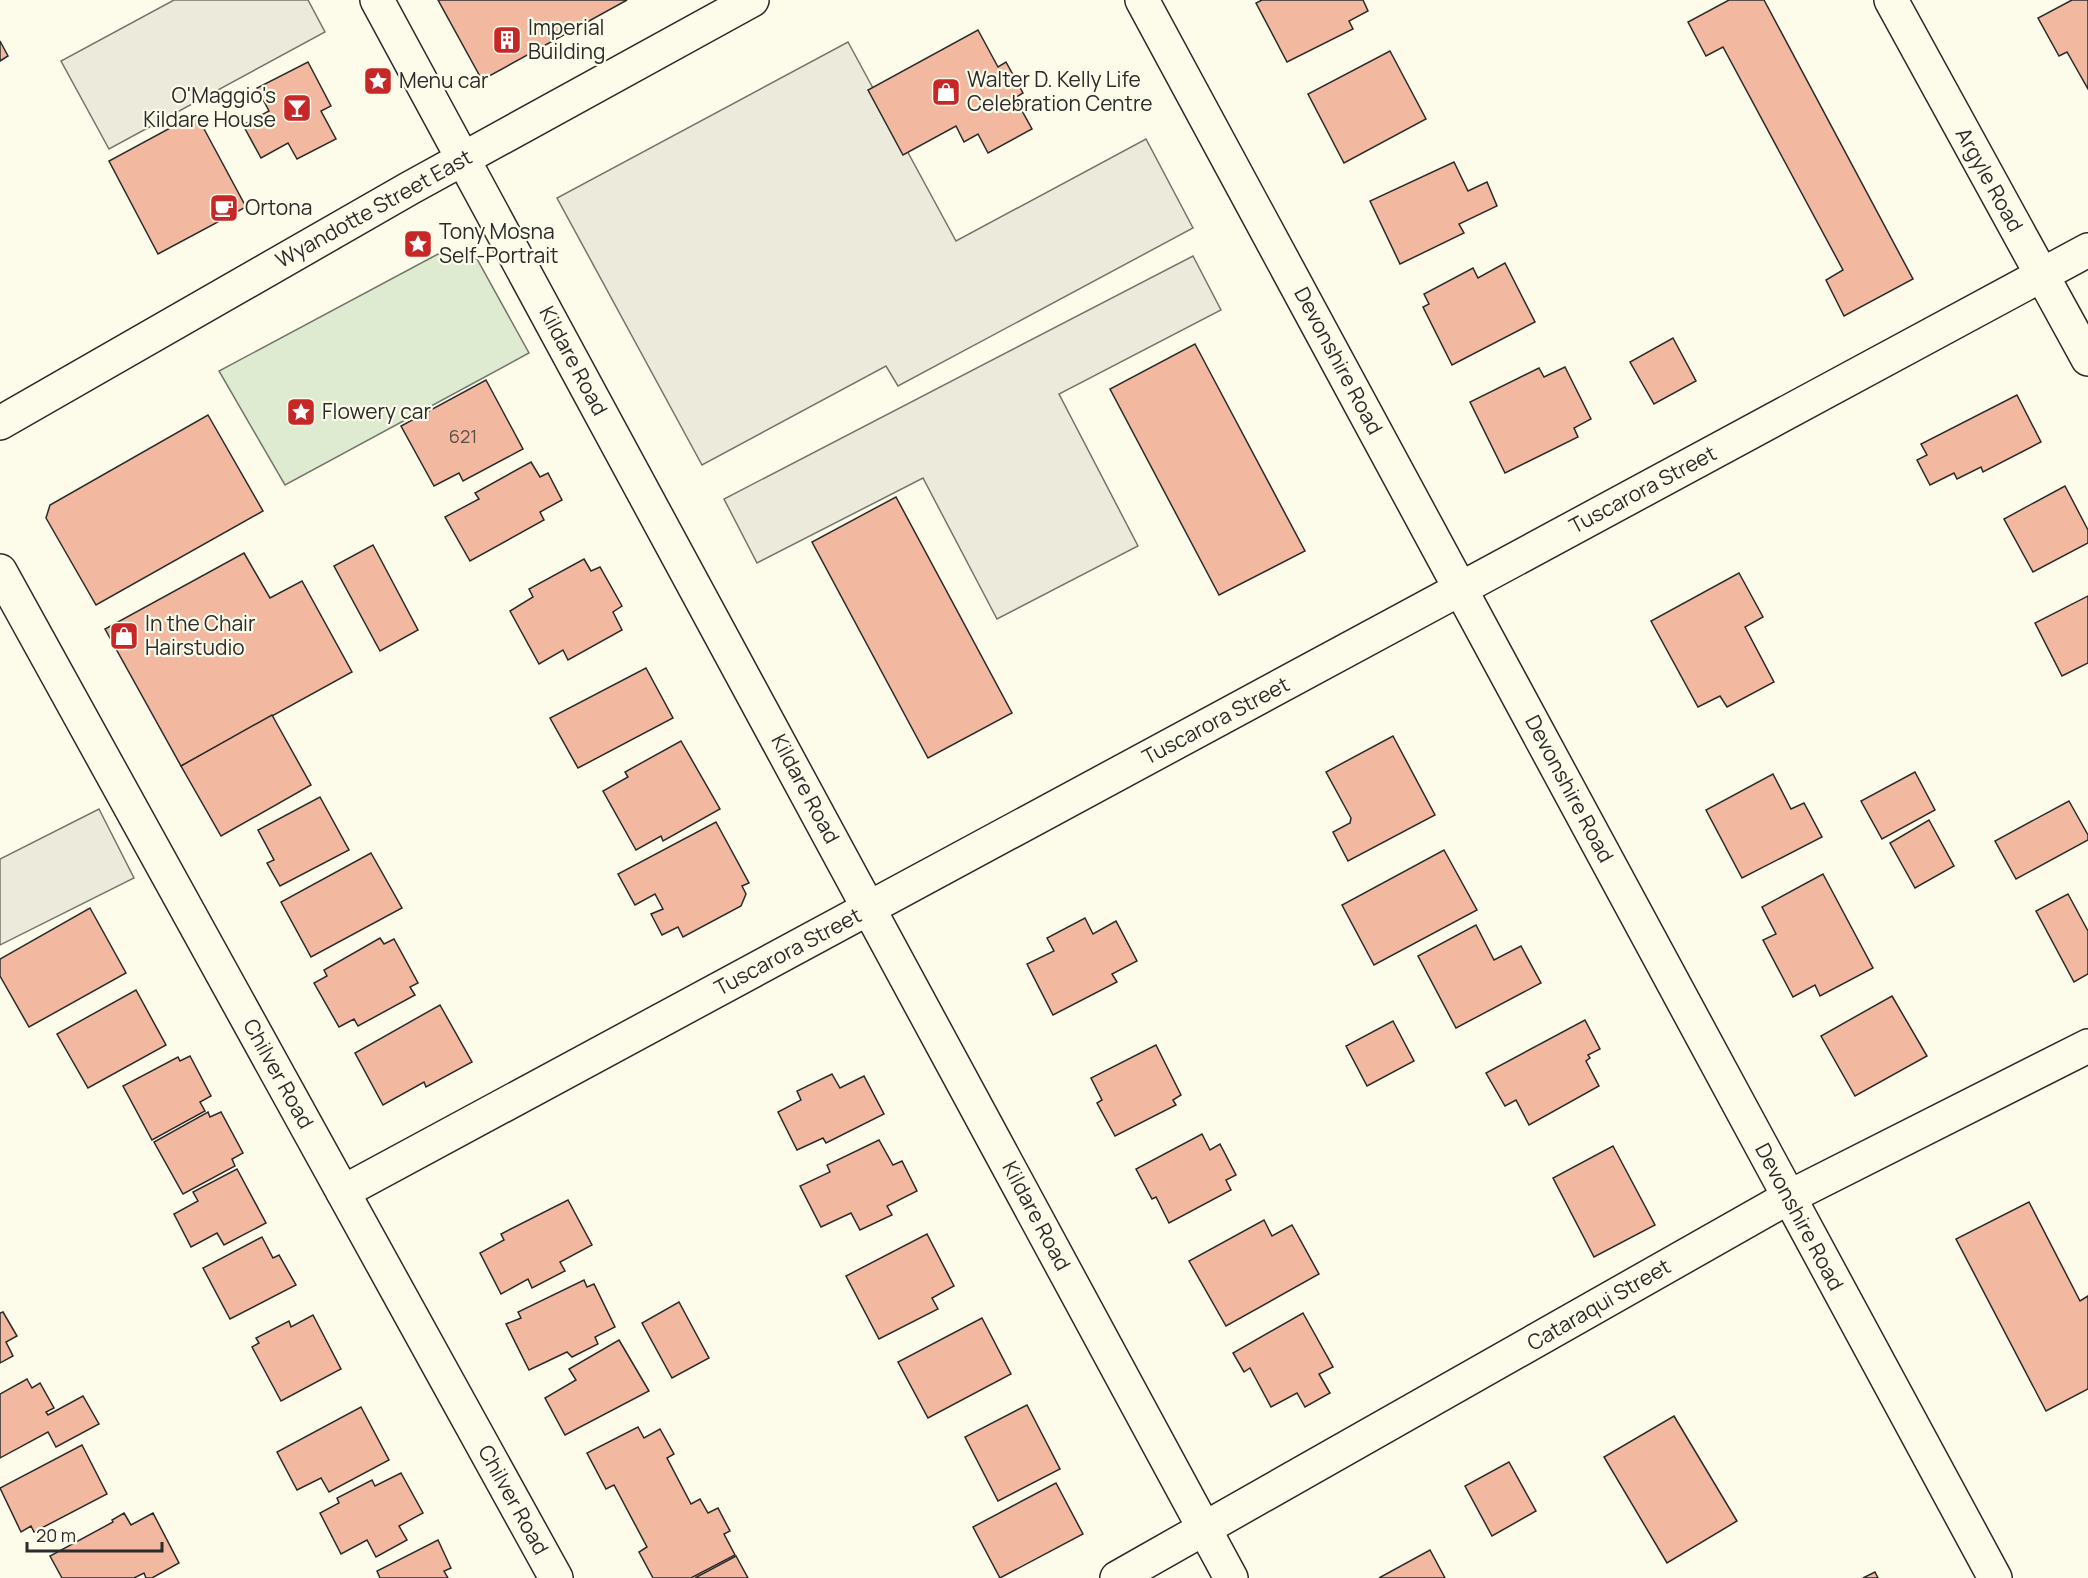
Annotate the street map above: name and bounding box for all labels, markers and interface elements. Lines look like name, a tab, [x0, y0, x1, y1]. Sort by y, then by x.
place label: Imperial Building	[528, 13, 605, 65]
building icon: Imperial Building	[491, 24, 523, 56]
place icon: Menu car	[362, 65, 394, 97]
place label: Walter D. Kelly Life Celebration Centre	[967, 65, 1153, 117]
place label: Menu car	[399, 66, 489, 94]
shop icon: Walter D. Kelly Life Celebration Centre	[930, 76, 962, 108]
place label: O'Maggio's Kildare House	[143, 81, 276, 133]
bar icon: O'Maggio's Kildare House	[281, 92, 313, 124]
street label: Argyle Road	[1950, 122, 2030, 237]
street label: Wyandotte Street East	[270, 142, 477, 274]
cafe icon: Ortona	[208, 192, 240, 224]
place label: Ortona	[245, 193, 312, 221]
place label: Tony Mosna Self-Portrait	[439, 217, 559, 269]
place icon: Tony Mosna Self-Portrait	[402, 228, 434, 260]
street label: Devonshire Road	[1288, 282, 1390, 439]
street label: Kildare Road	[533, 301, 614, 420]
place icon: Flowery car	[285, 396, 317, 428]
place label: Flowery car	[322, 397, 431, 425]
house number: 621	[449, 424, 477, 448]
street label: Tuscarora Street	[1564, 439, 1721, 540]
place label: In the Chair Hairstudio	[145, 609, 256, 661]
shop icon: In the Chair Hairstudio	[108, 620, 140, 652]
street label: Tuscarora Street	[1137, 670, 1294, 771]
street label: Devonshire Road	[1519, 710, 1621, 867]
street label: Kildare Road	[765, 729, 846, 848]
street label: Tuscarora Street	[709, 901, 866, 1002]
street label: Chilver Road	[237, 1014, 321, 1133]
street label: Devonshire Road	[1749, 1138, 1851, 1295]
street label: Kildare Road	[996, 1156, 1077, 1275]
street label: Cataraqui Street	[1522, 1252, 1675, 1357]
street label: Chilver Road	[472, 1440, 556, 1559]
scale bar	[27, 1515, 162, 1553]
text: 20 m	[36, 1523, 76, 1547]

